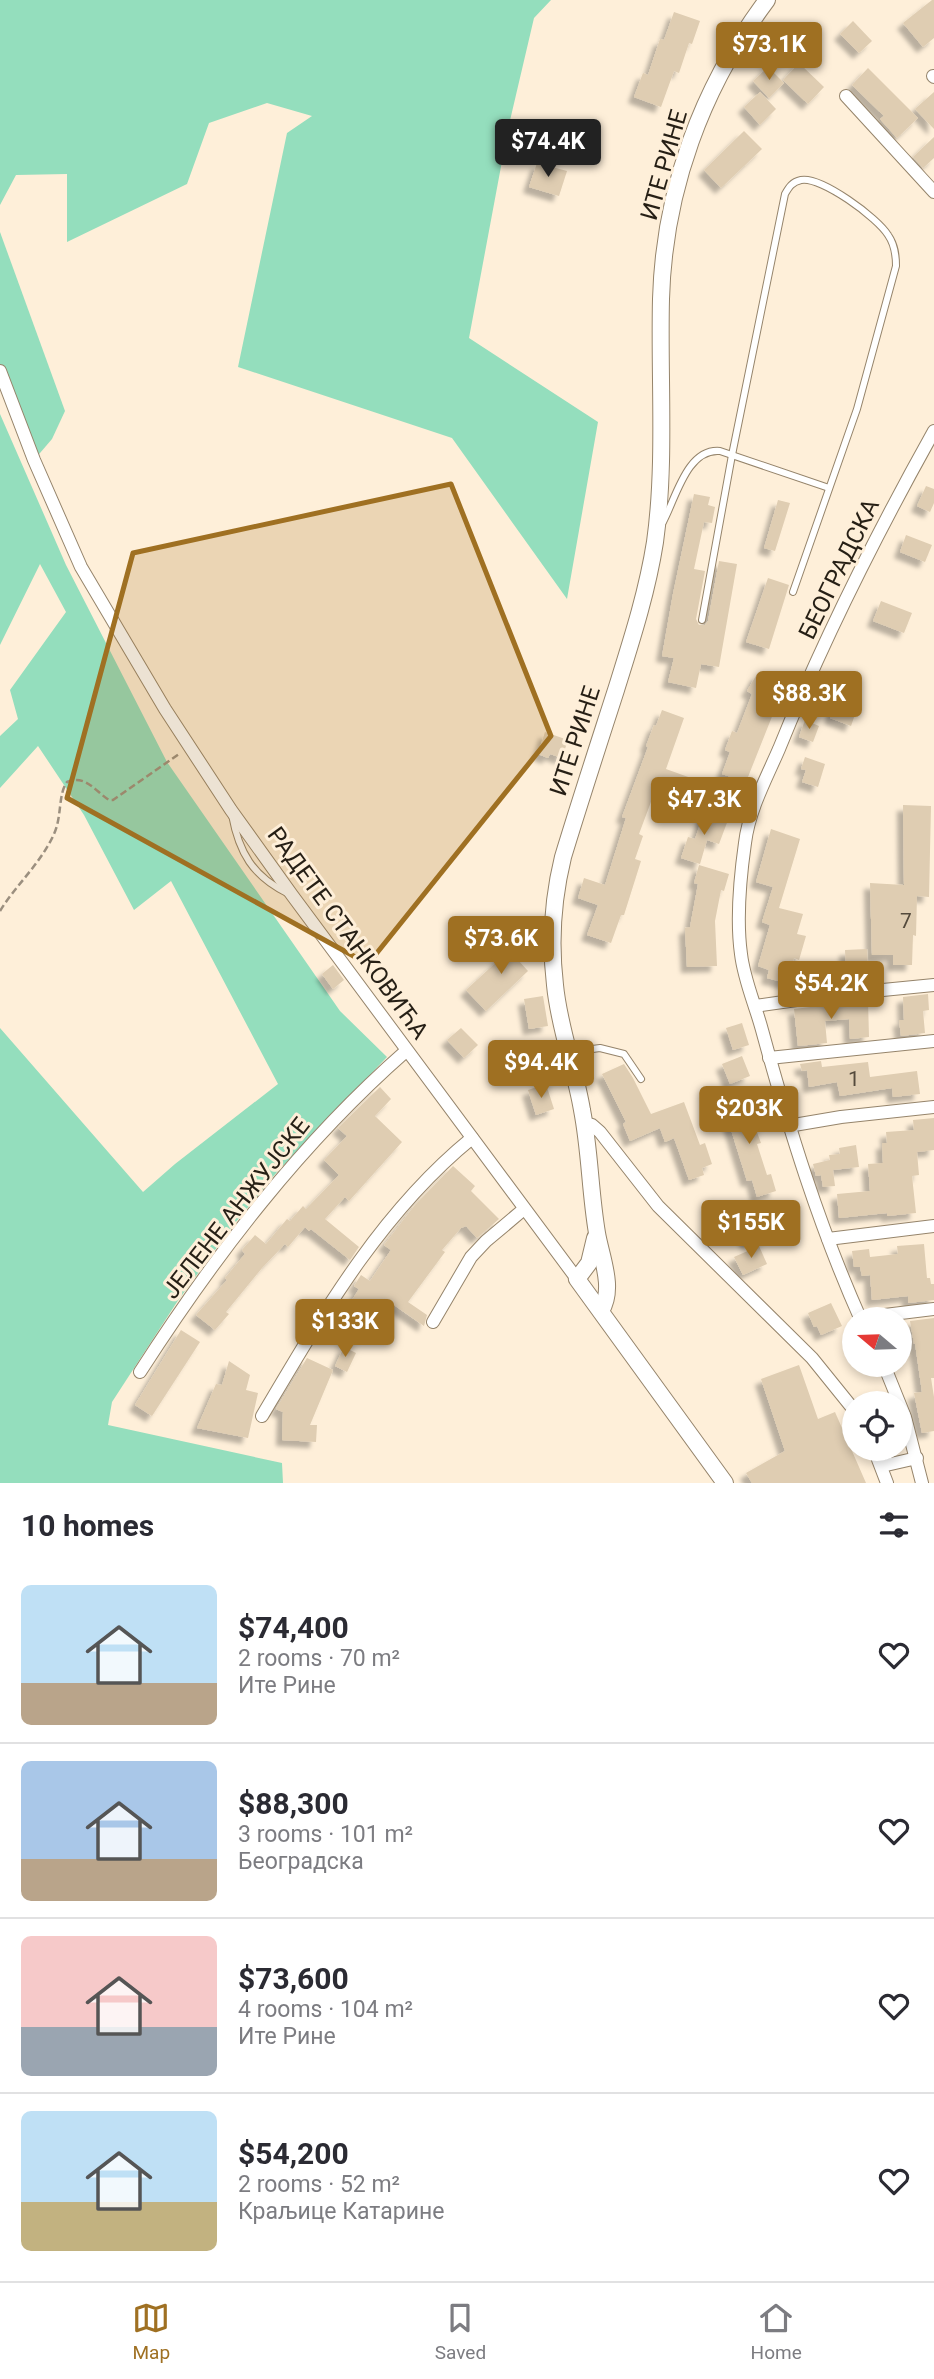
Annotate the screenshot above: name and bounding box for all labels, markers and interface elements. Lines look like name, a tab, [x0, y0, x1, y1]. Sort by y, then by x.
pin: $73.1K	[712, 22, 826, 82]
text: $73.1K	[732, 31, 806, 58]
street label: ИТЕ РИНЕ	[635, 106, 693, 224]
pin: $74.4K	[491, 120, 605, 179]
text: $74.4K	[511, 128, 585, 155]
street label: БЕОГРАДСКА	[793, 494, 885, 644]
pin: $88.3K	[752, 672, 866, 731]
text: $88.3K	[772, 680, 846, 707]
street label: ИТЕ РИНЕ	[544, 683, 606, 799]
pin: $47.3K	[647, 778, 761, 837]
text: $47.3K	[667, 786, 741, 813]
street label: РАДЕТЕ СТАНКОВИЋА	[262, 822, 435, 1045]
house number: 7	[900, 909, 912, 933]
pin: $73.6K	[444, 916, 558, 976]
text: $73.6K	[464, 925, 538, 952]
pin: $54.2K	[774, 962, 888, 1021]
text: $54.2K	[794, 970, 868, 997]
pin: $94.4K	[484, 1040, 598, 1100]
text: $94.4K	[504, 1049, 578, 1076]
house number: 1	[848, 1067, 860, 1091]
pin: $203K	[700, 1086, 798, 1146]
text: $203K	[715, 1095, 783, 1122]
street label: ЈЕЛЕНЕ АНЖУЈСКЕ	[157, 1112, 315, 1304]
pin: $155K	[702, 1200, 800, 1260]
text: $155K	[717, 1209, 785, 1236]
pin: $133K	[296, 1300, 394, 1359]
north arrow	[842, 1307, 912, 1377]
map controls	[842, 1307, 912, 1461]
text: $133K	[311, 1308, 379, 1335]
button: locate	[842, 1391, 912, 1461]
icon: filters	[875, 1506, 913, 1544]
text: 10 homes	[21, 1508, 154, 1543]
text: $74,400	[238, 1610, 349, 1645]
icon: home	[77, 1613, 161, 1697]
icon: heart	[875, 1636, 913, 1674]
text: 2 rooms · 70 m²	[238, 1645, 400, 1672]
text: Ите Рине	[238, 1672, 336, 1699]
text: $88,300	[238, 1786, 349, 1821]
icon: home	[77, 1789, 161, 1873]
icon: heart	[875, 1812, 913, 1850]
text: 3 rooms · 101 m²	[238, 1821, 413, 1848]
text: Београдска	[238, 1848, 364, 1875]
text: $73,600	[238, 1961, 349, 1996]
icon: home	[77, 1964, 161, 2048]
icon: heart	[875, 1987, 913, 2025]
text: 4 rooms · 104 m²	[238, 1996, 413, 2023]
text: Ите Рине	[238, 2023, 336, 2050]
text: $54,200	[238, 2136, 349, 2171]
icon: home	[77, 2139, 161, 2223]
icon: heart	[875, 2162, 913, 2200]
text: 2 rooms · 52 m²	[238, 2171, 400, 2198]
text: Краљице Катарине	[238, 2198, 444, 2225]
tab: Map	[132, 2299, 170, 2364]
tab: Saved	[435, 2299, 486, 2364]
tab: Home	[751, 2299, 802, 2364]

